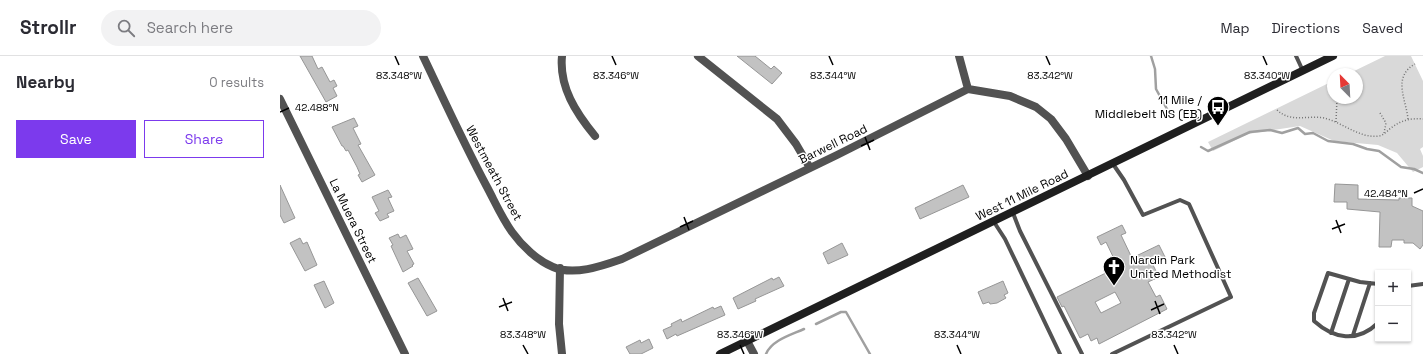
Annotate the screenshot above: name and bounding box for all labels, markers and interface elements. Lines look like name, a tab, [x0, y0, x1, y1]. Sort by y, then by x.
search box	[101, 10, 381, 46]
text: Strollr	[20, 15, 77, 40]
icon: search	[115, 17, 137, 39]
text: Search here	[147, 18, 233, 37]
text: Map	[1220, 19, 1250, 37]
text: Directions	[1272, 19, 1340, 37]
text: Saved	[1362, 19, 1403, 37]
north arrow	[1327, 68, 1363, 104]
text: 83.348°W	[376, 69, 422, 82]
text: 83.346°W	[593, 69, 639, 82]
text: 83.344°W	[810, 69, 856, 82]
text: 83.342°W	[1027, 69, 1073, 82]
text: 83.340°W	[1244, 69, 1290, 82]
text: Nearby	[16, 71, 75, 93]
text: 0 results	[209, 74, 264, 91]
place label: 11 Mile / Middlebelt NS (EB)	[1095, 92, 1203, 122]
bus stop icon: 11 Mile / Middlebelt NS (EB)	[1205, 94, 1231, 127]
text: 42.488°N	[295, 101, 339, 114]
button: Save	[16, 120, 136, 158]
button: Share	[144, 120, 264, 158]
street label: Barwell Road	[796, 121, 870, 167]
street label: Westmeath Street	[462, 123, 526, 223]
street label: West 11 Mile Road	[973, 166, 1071, 224]
street label: La Muera Street	[326, 176, 380, 266]
text: 42.484°N	[1364, 187, 1408, 200]
place label: Nardin Park United Methodist	[1130, 252, 1231, 282]
church icon: Nardin Park United Methodist	[1101, 254, 1127, 287]
map controls	[1375, 270, 1411, 342]
button: +	[1375, 270, 1411, 306]
button: −	[1375, 306, 1411, 342]
text: 83.348°W	[500, 328, 546, 341]
text: 83.346°W	[717, 328, 763, 341]
text: 83.344°W	[934, 328, 980, 341]
text: 83.342°W	[1151, 328, 1197, 341]

